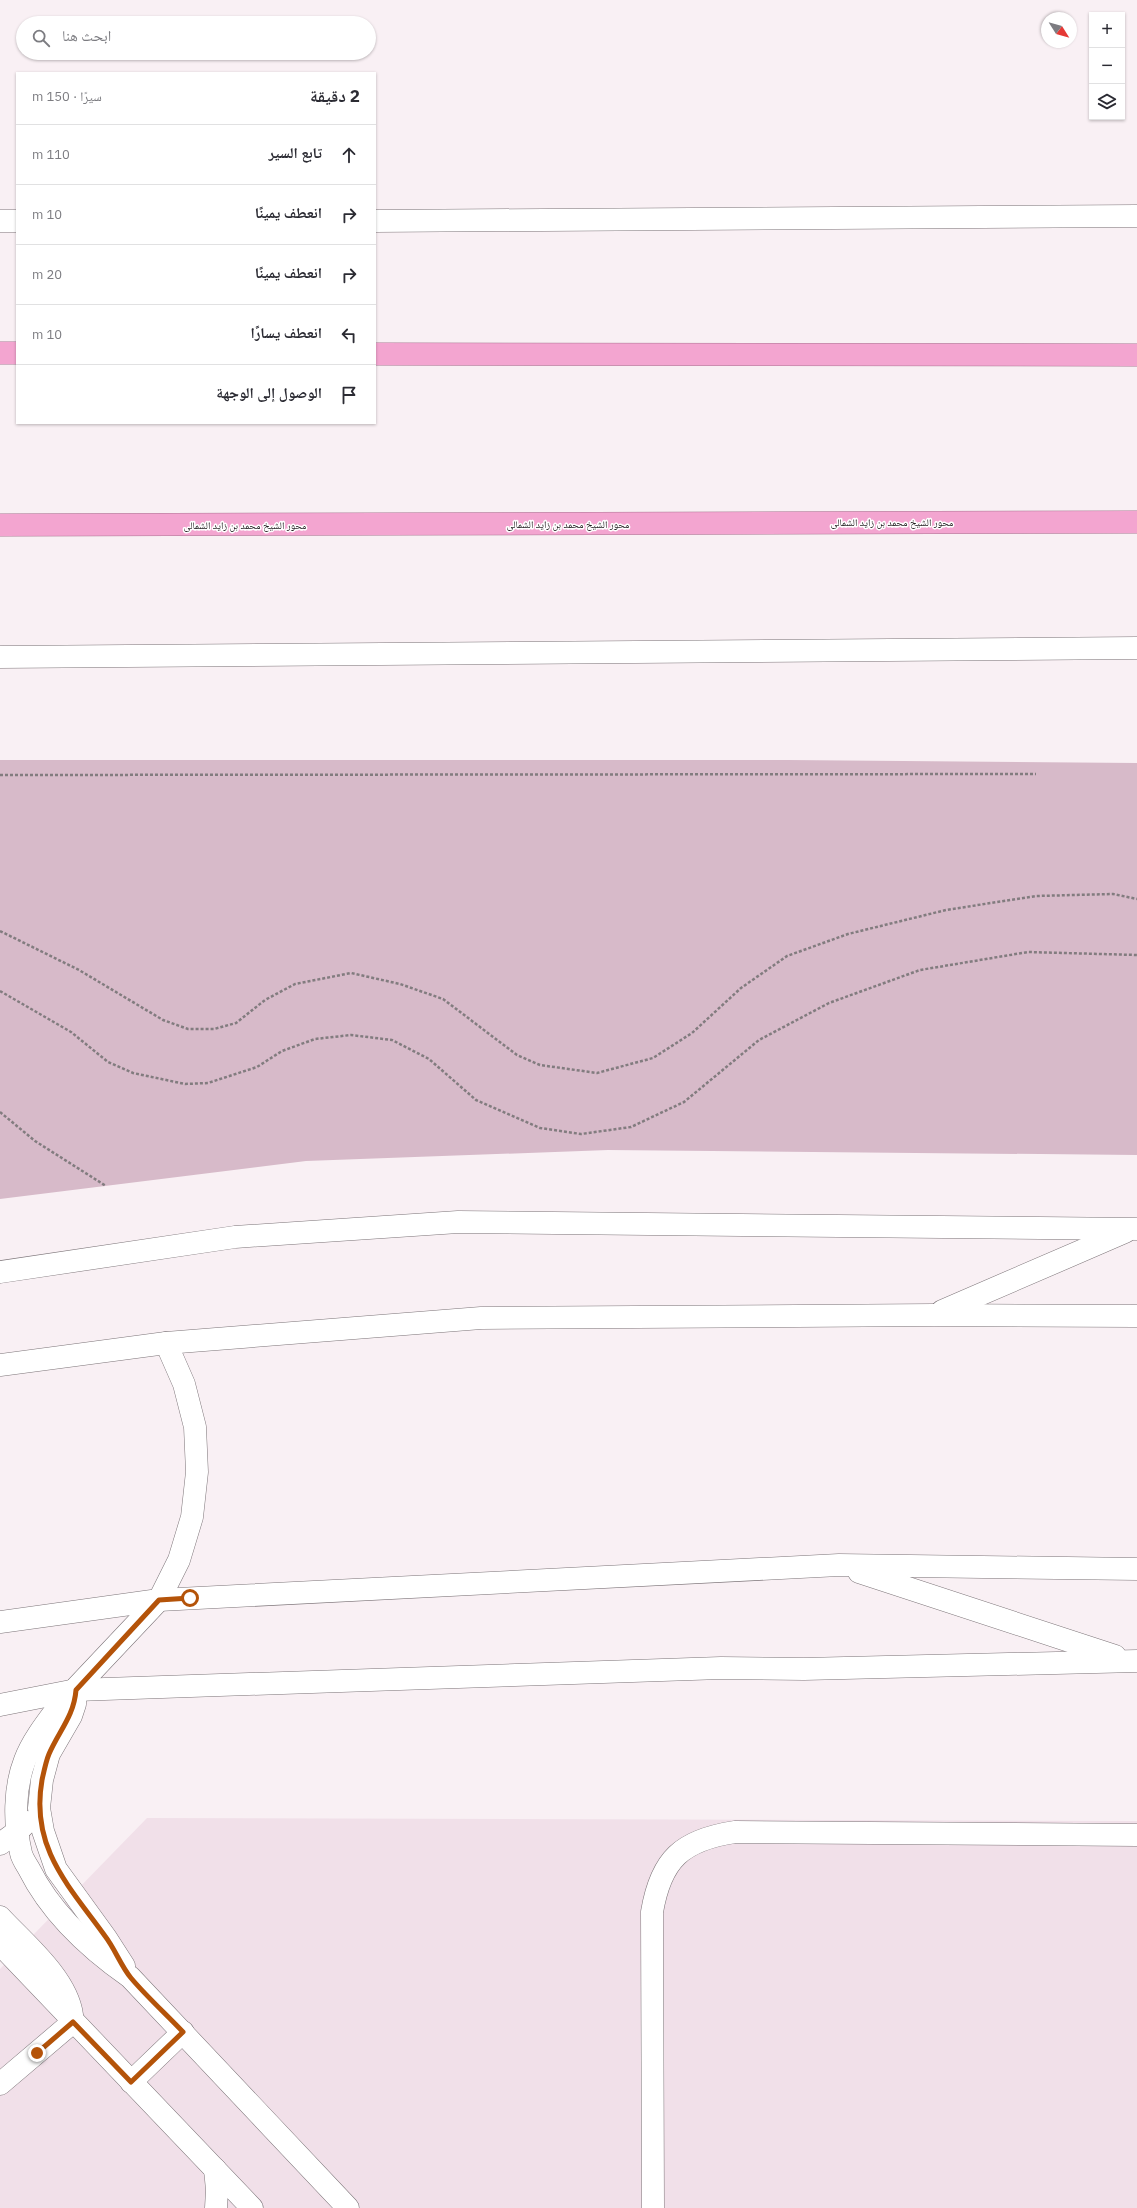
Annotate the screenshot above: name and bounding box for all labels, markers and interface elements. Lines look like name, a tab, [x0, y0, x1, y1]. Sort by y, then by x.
north arrow	[1041, 12, 1077, 48]
map controls	[1089, 12, 1125, 120]
button: +	[1089, 12, 1125, 48]
search box	[16, 16, 376, 60]
text: ابحث هنا	[62, 26, 111, 45]
icon: search	[30, 27, 52, 49]
button: −	[1089, 48, 1125, 84]
button: layers	[1089, 84, 1125, 120]
text: 2 دقيقة	[310, 85, 360, 107]
text: سيرًا · 150 m	[32, 88, 102, 105]
text: تابع السير	[268, 143, 322, 162]
icon: ahead	[338, 144, 360, 166]
text: 110 m	[32, 146, 70, 163]
text: انعطف يمينًا	[255, 203, 322, 222]
icon: right	[338, 204, 360, 226]
text: 10 m	[32, 206, 62, 223]
text: انعطف يمينًا	[255, 263, 322, 282]
icon: right	[338, 264, 360, 286]
text: 20 m	[32, 266, 62, 283]
text: انعطف يسارًا	[250, 323, 322, 342]
icon: left	[338, 324, 360, 346]
text: 10 m	[32, 326, 62, 343]
text: الوصول إلى الوجهة	[216, 383, 322, 402]
icon: arrive	[338, 384, 360, 406]
street label: محور الشيخ محمد بن زايد الشمالى	[831, 516, 954, 529]
street label: محور الشيخ محمد بن زايد الشمالى	[507, 518, 630, 531]
street label: محور الشيخ محمد بن زايد الشمالى	[184, 519, 307, 532]
route start	[181, 1589, 199, 1607]
route end	[28, 2044, 46, 2062]

